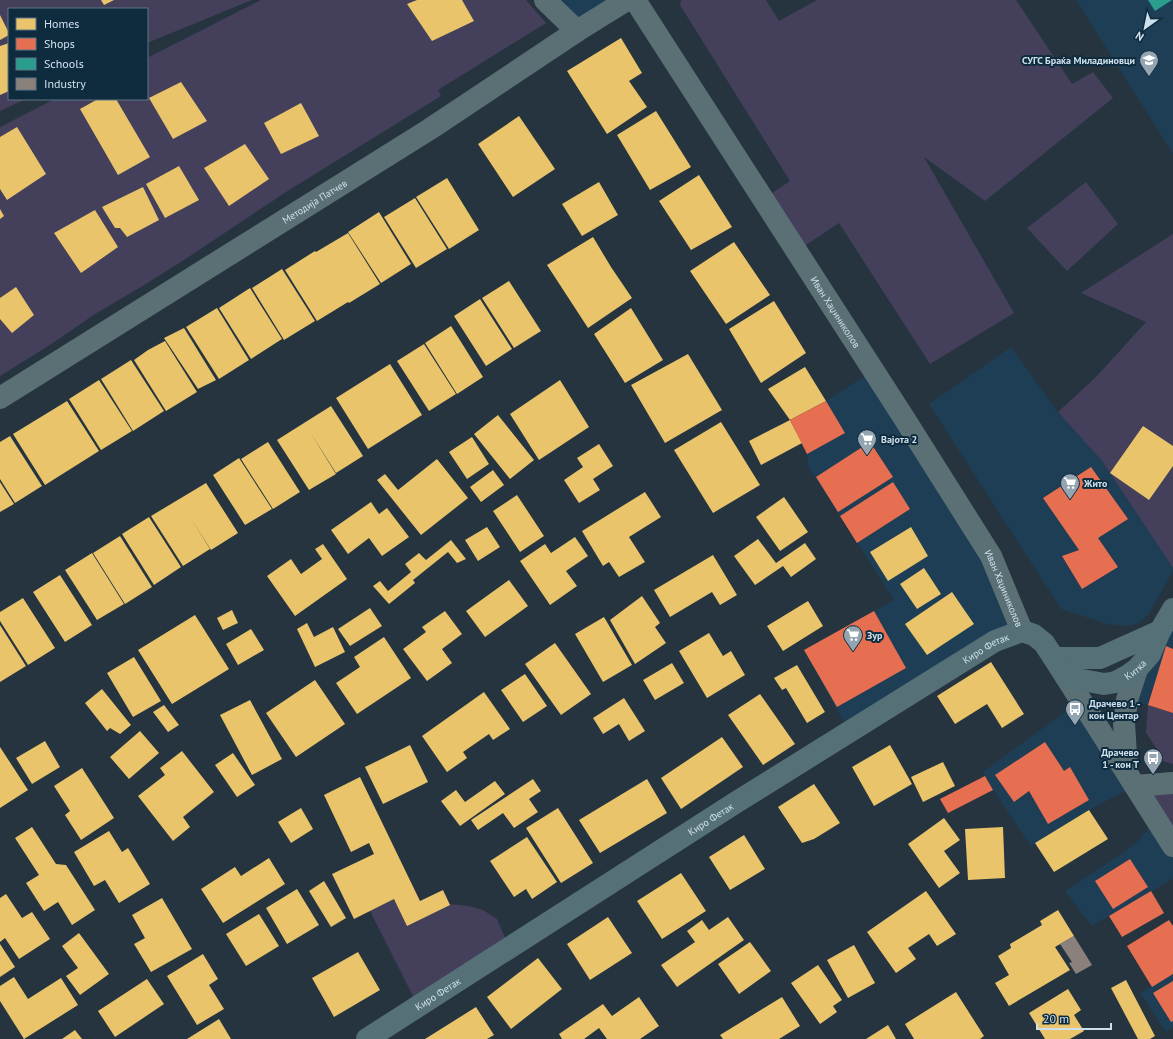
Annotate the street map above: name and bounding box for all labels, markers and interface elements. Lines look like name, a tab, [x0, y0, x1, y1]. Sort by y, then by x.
legend	[8, 8, 148, 100]
north arrow	[1125, 8, 1165, 48]
text: Homes	[44, 16, 79, 31]
text: N	[1133, 29, 1146, 44]
text: Shops	[44, 36, 75, 51]
school or university icon: СУГС Браќа Миладиновци	[1138, 49, 1160, 77]
place label: СУГС Браќа Миладиновци	[1022, 54, 1135, 67]
text: Schools	[44, 56, 84, 71]
text: Industry	[44, 76, 86, 91]
street label: Методија Патчев	[280, 176, 349, 226]
street label: Иван Хаџиниколов	[808, 274, 864, 350]
supermarket icon: Вајота 2	[856, 428, 878, 456]
place label: Вајота 2	[881, 433, 917, 446]
supermarket icon: Жито	[1059, 472, 1081, 500]
place label: Жито	[1083, 477, 1108, 490]
street label: Иван Хаџиниколов	[982, 547, 1026, 629]
supermarket icon: Зур	[842, 624, 864, 652]
place label: Зур	[867, 629, 883, 642]
street label: Киро Фетак	[960, 630, 1011, 666]
street label: Китка	[1121, 657, 1149, 683]
place label: Драчево 1 - кон Центар	[1089, 697, 1141, 722]
bus stop icon: Драчево 1 - кон Центар	[1064, 698, 1086, 726]
place label: Драчево 1 - кон T	[1101, 746, 1140, 771]
bus stop icon: Драчево 1 - кон T	[1142, 747, 1164, 775]
street label: Киро Фетак	[685, 799, 736, 838]
street label: Киро Фетак	[412, 974, 463, 1013]
scale bar	[1037, 1005, 1111, 1031]
text: 20 m	[1043, 1011, 1069, 1026]

